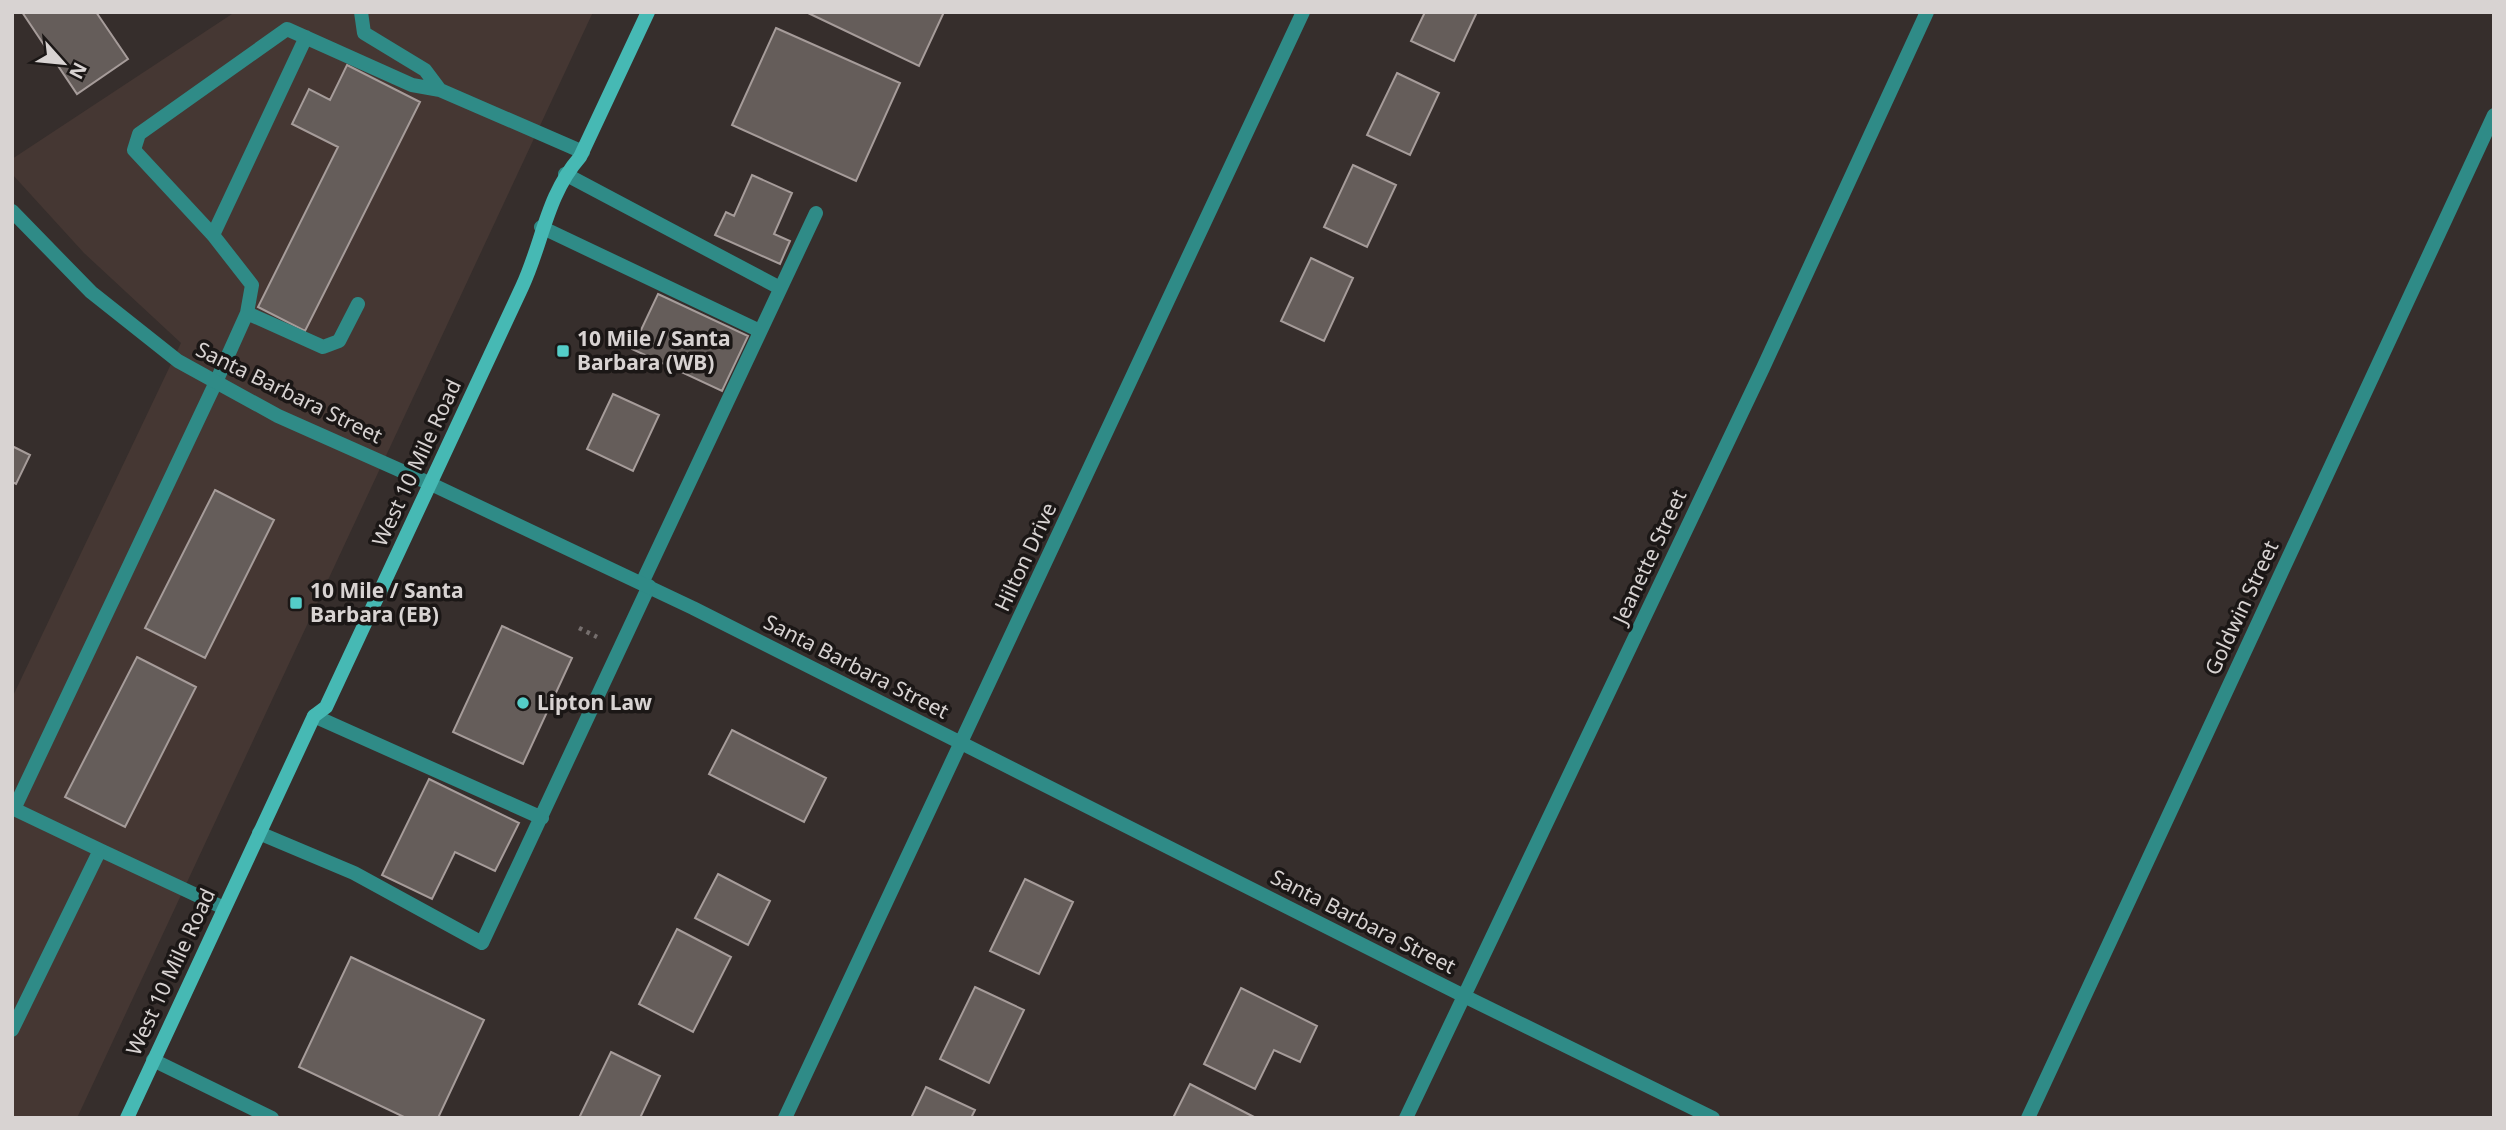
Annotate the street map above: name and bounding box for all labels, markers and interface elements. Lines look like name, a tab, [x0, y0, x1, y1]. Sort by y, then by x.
north arrow	[28, 28, 98, 98]
text: N	[63, 58, 93, 84]
place label: 10 Mile / Santa Barbara (WB)	[577, 324, 731, 376]
street label: Santa Barbara Street	[192, 335, 388, 450]
marker: 10 Mile / Santa Barbara (WB)	[555, 343, 571, 359]
street label: West 10 Mile Road	[365, 375, 467, 551]
street label: Jeanette Street	[1605, 484, 1693, 630]
street label: Hilton Drive	[988, 498, 1063, 616]
street label: Goldwin Street	[2198, 535, 2285, 679]
place label: 10 Mile / Santa Barbara (EB)	[310, 576, 464, 628]
marker: 10 Mile / Santa Barbara (EB)	[288, 595, 304, 611]
street label: Santa Barbara Street	[759, 607, 954, 725]
place label: Lipton Law	[537, 688, 652, 716]
marker: Lipton Law	[515, 695, 531, 711]
street label: Santa Barbara Street	[1266, 862, 1461, 980]
street label: West 10 Mile Road	[119, 884, 221, 1060]

